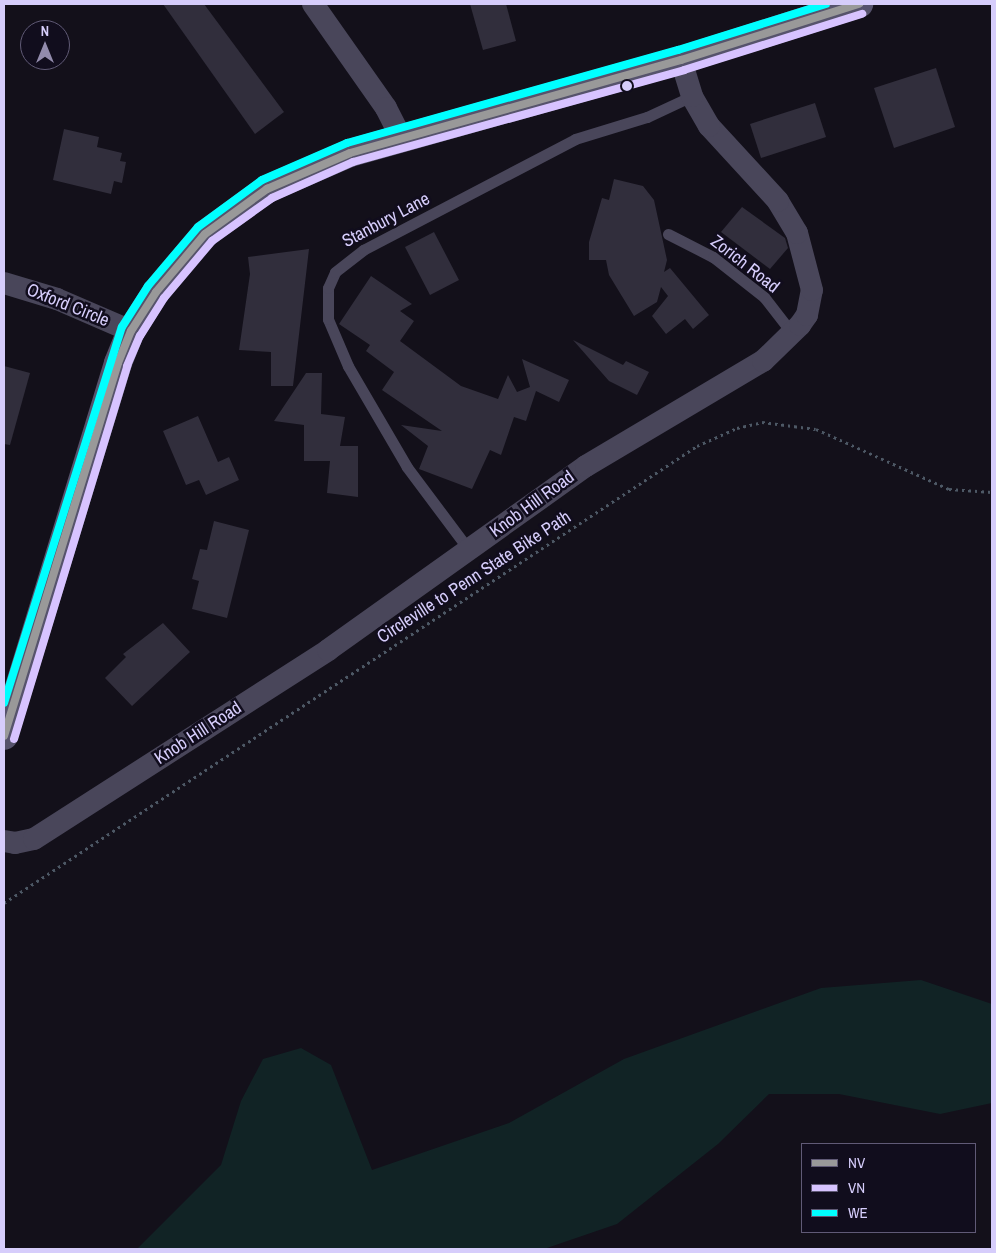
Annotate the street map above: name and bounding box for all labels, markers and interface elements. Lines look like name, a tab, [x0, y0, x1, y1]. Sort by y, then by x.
north arrow	[20, 20, 70, 70]
text: N	[41, 22, 49, 40]
unlabelled marker	[622, 81, 632, 91]
street label: Stanbury Lane	[339, 188, 433, 252]
street label: Zorich Road	[706, 230, 784, 298]
street label: Oxford Circle	[24, 279, 112, 331]
street label: Knob Hill Road	[485, 466, 579, 542]
street label: Circleville to Penn State Bike Path	[373, 506, 575, 648]
street label: Knob Hill Road	[150, 697, 246, 769]
legend	[801, 1143, 976, 1233]
text: NV	[848, 1152, 865, 1173]
text: VN	[848, 1177, 865, 1198]
text: WE	[848, 1202, 868, 1223]

